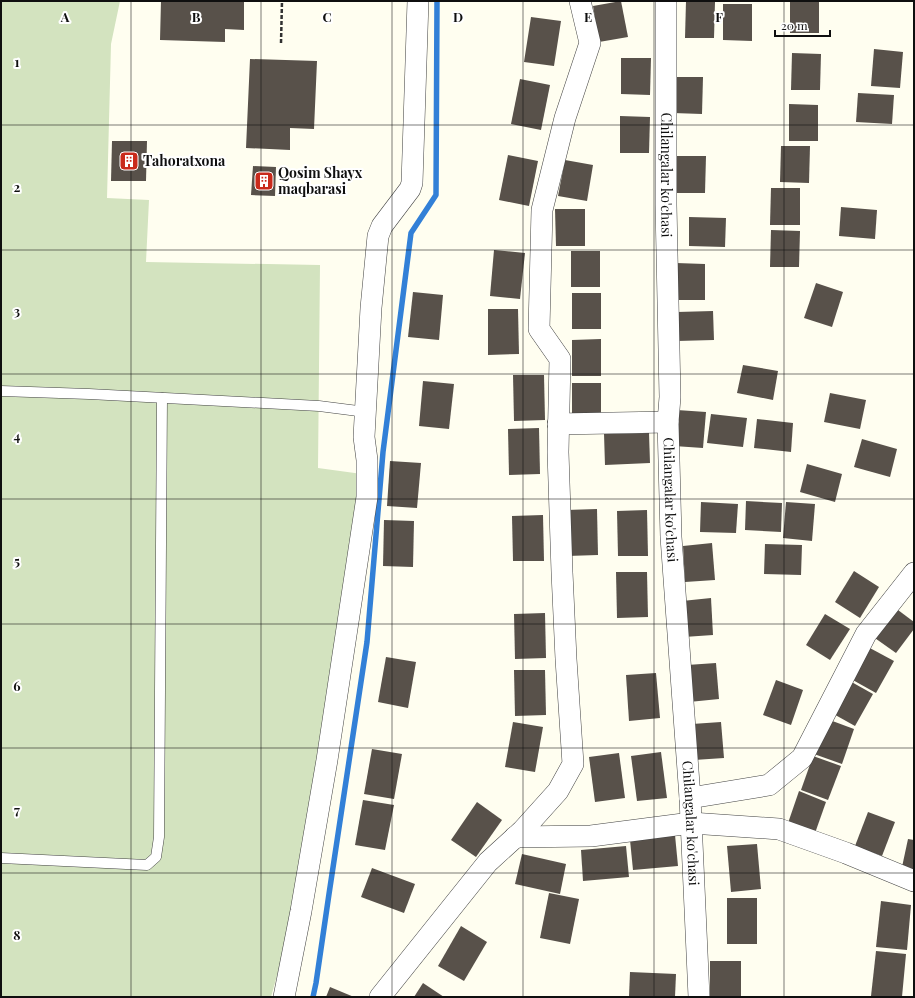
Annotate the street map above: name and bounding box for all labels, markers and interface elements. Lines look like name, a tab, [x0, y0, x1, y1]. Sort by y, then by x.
text: A	[60, 8, 70, 25]
text: B	[192, 8, 201, 25]
text: C	[322, 8, 332, 25]
text: D	[453, 8, 463, 25]
text: E	[584, 8, 592, 25]
text: F	[715, 8, 723, 25]
scale bar	[775, 12, 830, 38]
text: 20 m	[781, 17, 808, 33]
text: 1	[15, 53, 20, 70]
street label: Chilangalar ko'chasi	[657, 112, 677, 238]
building icon: Tahoratxona	[118, 150, 140, 172]
place label: Tahoratxona	[143, 151, 226, 170]
place label: Qosim Shayx maqbarasi	[278, 163, 363, 198]
building icon: Qosim Shayx maqbarasi	[253, 170, 275, 192]
text: 2	[14, 178, 21, 195]
text: 3	[14, 302, 20, 319]
text: 4	[14, 427, 21, 444]
street label: Chilangalar ko'chasi	[659, 437, 683, 563]
text: 5	[14, 552, 20, 569]
text: 6	[13, 677, 21, 694]
street label: Chilangalar ko'chasi	[678, 760, 704, 886]
text: 7	[14, 801, 20, 818]
text: 8	[13, 926, 21, 943]

